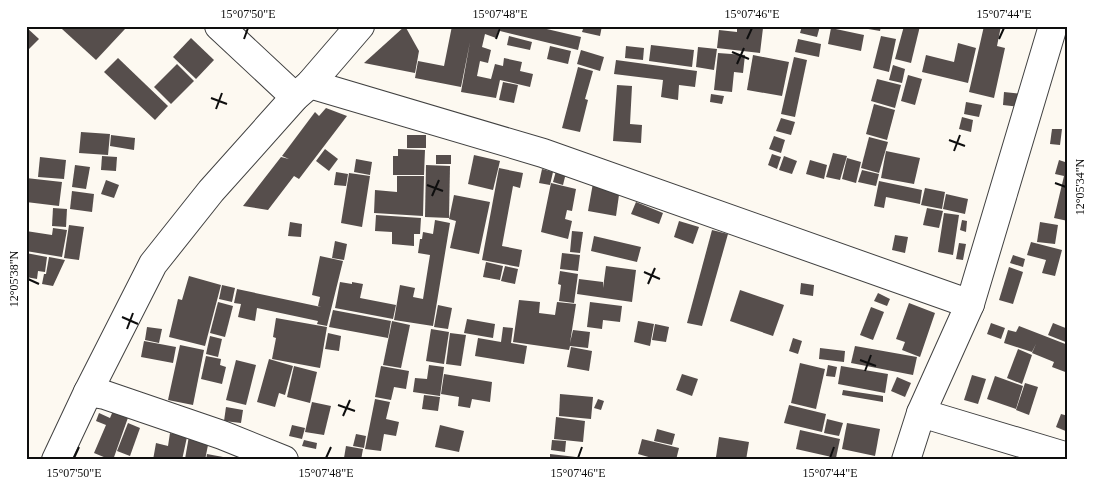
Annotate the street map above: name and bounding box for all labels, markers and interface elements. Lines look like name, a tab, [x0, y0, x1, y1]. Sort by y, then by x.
text: 15°07'50"E	[220, 7, 276, 21]
text: 15°07'48"E	[472, 7, 528, 21]
text: 15°07'46"E	[724, 7, 780, 21]
text: 15°07'44"E	[976, 7, 1032, 21]
text: 12°05'34"N	[1073, 158, 1087, 215]
text: 12°05'38"N	[7, 250, 21, 307]
text: 15°07'50"E	[46, 466, 102, 480]
text: 15°07'48"E	[298, 466, 354, 480]
text: 15°07'46"E	[550, 466, 606, 480]
text: 15°07'44"E	[802, 466, 858, 480]

